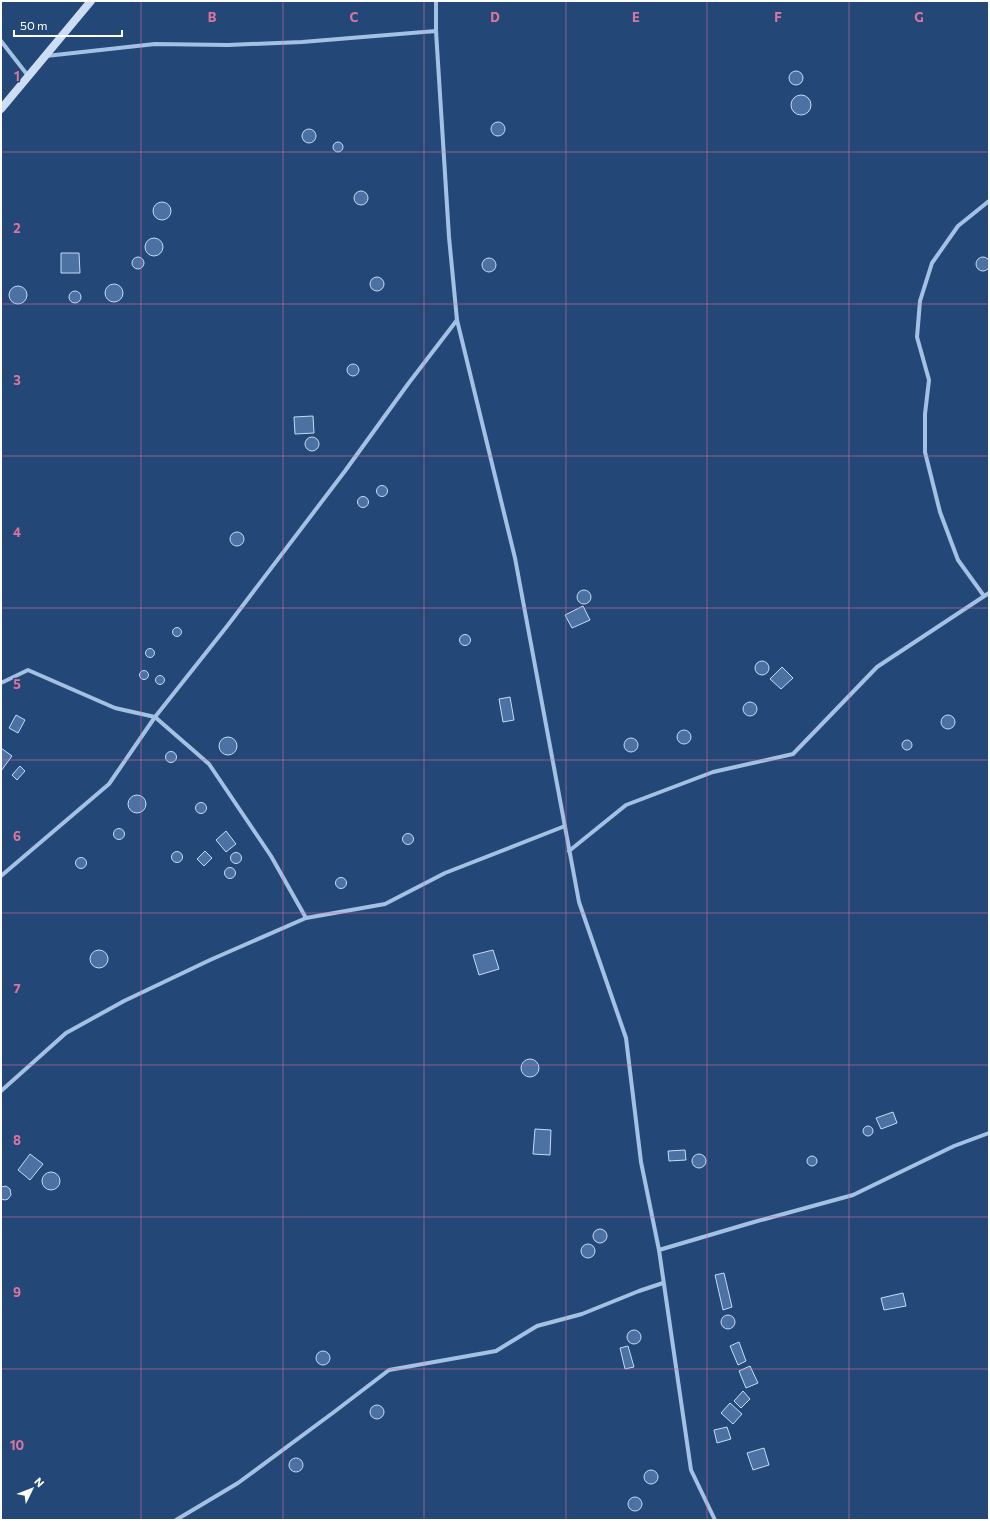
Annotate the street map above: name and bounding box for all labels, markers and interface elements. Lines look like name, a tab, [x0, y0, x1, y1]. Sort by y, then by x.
text: B	[208, 9, 217, 25]
text: C	[350, 9, 359, 25]
text: D	[490, 9, 500, 25]
text: E	[632, 9, 640, 25]
text: F	[774, 9, 782, 25]
text: G	[914, 9, 924, 25]
scale bar	[14, 12, 122, 38]
text: 50 m	[20, 18, 48, 32]
text: 1	[14, 68, 20, 84]
text: 2	[13, 220, 21, 236]
text: 3	[13, 372, 21, 388]
text: 4	[13, 524, 21, 540]
text: 5	[13, 676, 21, 692]
text: 6	[13, 828, 21, 844]
text: 7	[13, 980, 21, 996]
text: 8	[13, 1132, 21, 1148]
text: 9	[13, 1284, 21, 1300]
text: 10	[10, 1437, 25, 1453]
north arrow	[12, 1469, 52, 1509]
text: N	[32, 1474, 47, 1489]

